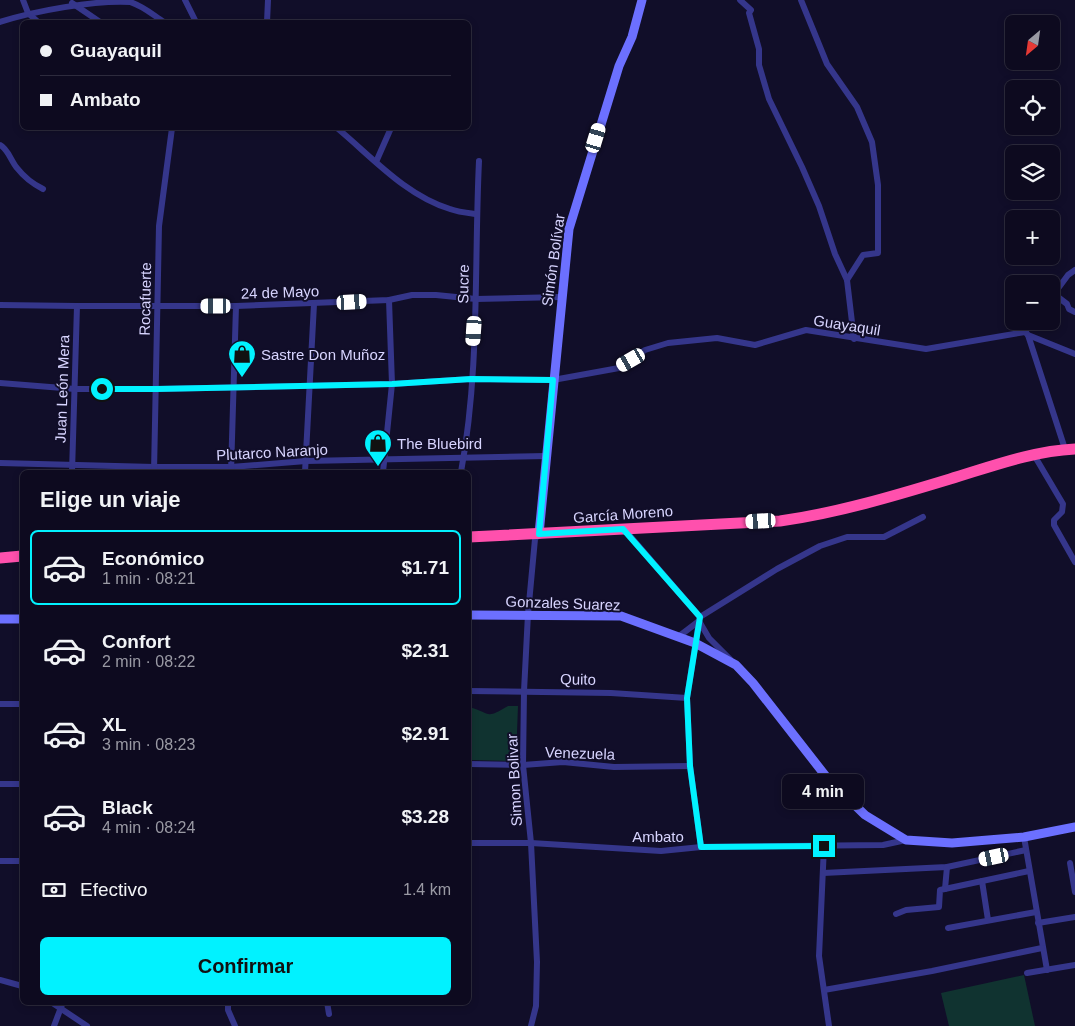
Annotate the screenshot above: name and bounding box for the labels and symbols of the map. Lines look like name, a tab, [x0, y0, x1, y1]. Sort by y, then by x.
north arrow	[1005, 15, 1060, 70]
car	[584, 121, 607, 155]
street label: Simón Bolívar	[538, 213, 568, 307]
street label: Rocafuerte	[136, 262, 154, 336]
street label: Sucre	[454, 264, 472, 304]
street label: 24 de Mayo	[241, 282, 319, 302]
car	[336, 294, 367, 310]
car	[201, 299, 231, 314]
street label: Guayaquil	[812, 311, 882, 339]
car	[465, 316, 482, 346]
street label: Juan León Mera	[52, 334, 72, 443]
shop icon: Sastre Don Muñoz	[227, 339, 257, 378]
place label: Sastre Don Muñoz	[261, 346, 385, 363]
car	[614, 346, 647, 374]
route start	[91, 378, 113, 400]
shop icon: The Bluebird	[363, 428, 393, 467]
place label: The Bluebird	[397, 435, 482, 452]
street label: Plutarco Naranjo	[216, 441, 328, 463]
street label: García Moreno	[573, 502, 673, 526]
car	[745, 513, 776, 529]
street label: Gonzales Suarez	[505, 592, 621, 614]
street label: Quito	[560, 670, 596, 688]
street label: Simon Bolivar	[503, 733, 525, 827]
street label: Venezuela	[545, 743, 616, 763]
callout: 4 min	[783, 774, 865, 808]
street label: Ambato	[632, 828, 684, 845]
route end	[813, 835, 835, 857]
car	[977, 847, 1010, 867]

